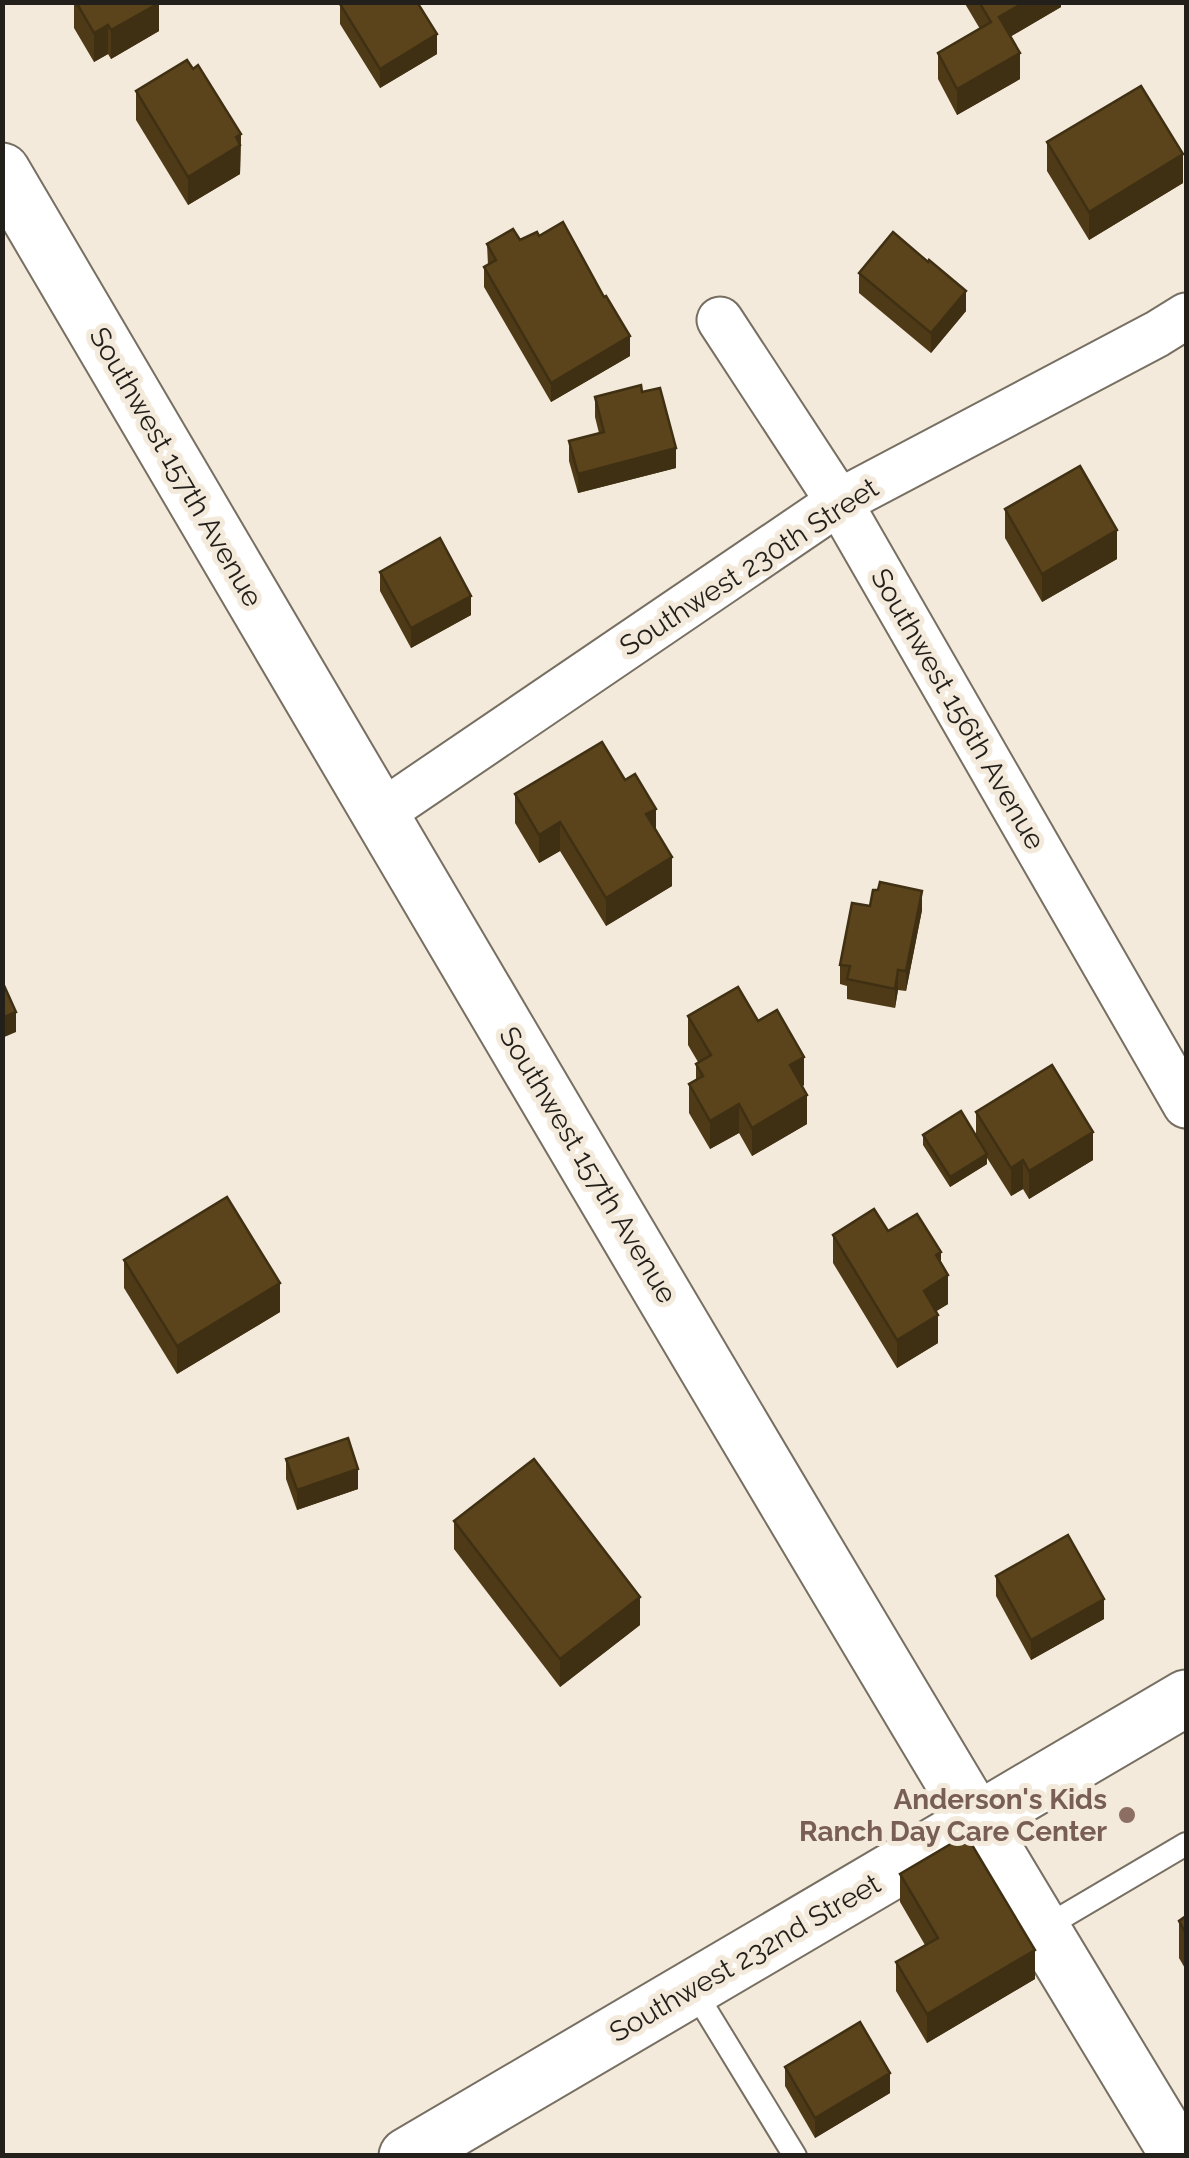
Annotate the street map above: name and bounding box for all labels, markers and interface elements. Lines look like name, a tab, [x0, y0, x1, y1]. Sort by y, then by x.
street label: Southwest 157th Avenue	[83, 322, 269, 612]
street label: Southwest 230th Street	[614, 471, 885, 663]
street label: Southwest 156th Avenue	[864, 563, 1052, 855]
street label: Southwest 157th Avenue	[492, 1021, 684, 1309]
place label: Anderson's Kids Ranch Day Care Center	[799, 1783, 1107, 1848]
marker: Anderson's Kids Ranch Day Care Center	[1116, 1804, 1138, 1826]
street label: Southwest 232nd Street	[604, 1867, 887, 2049]

